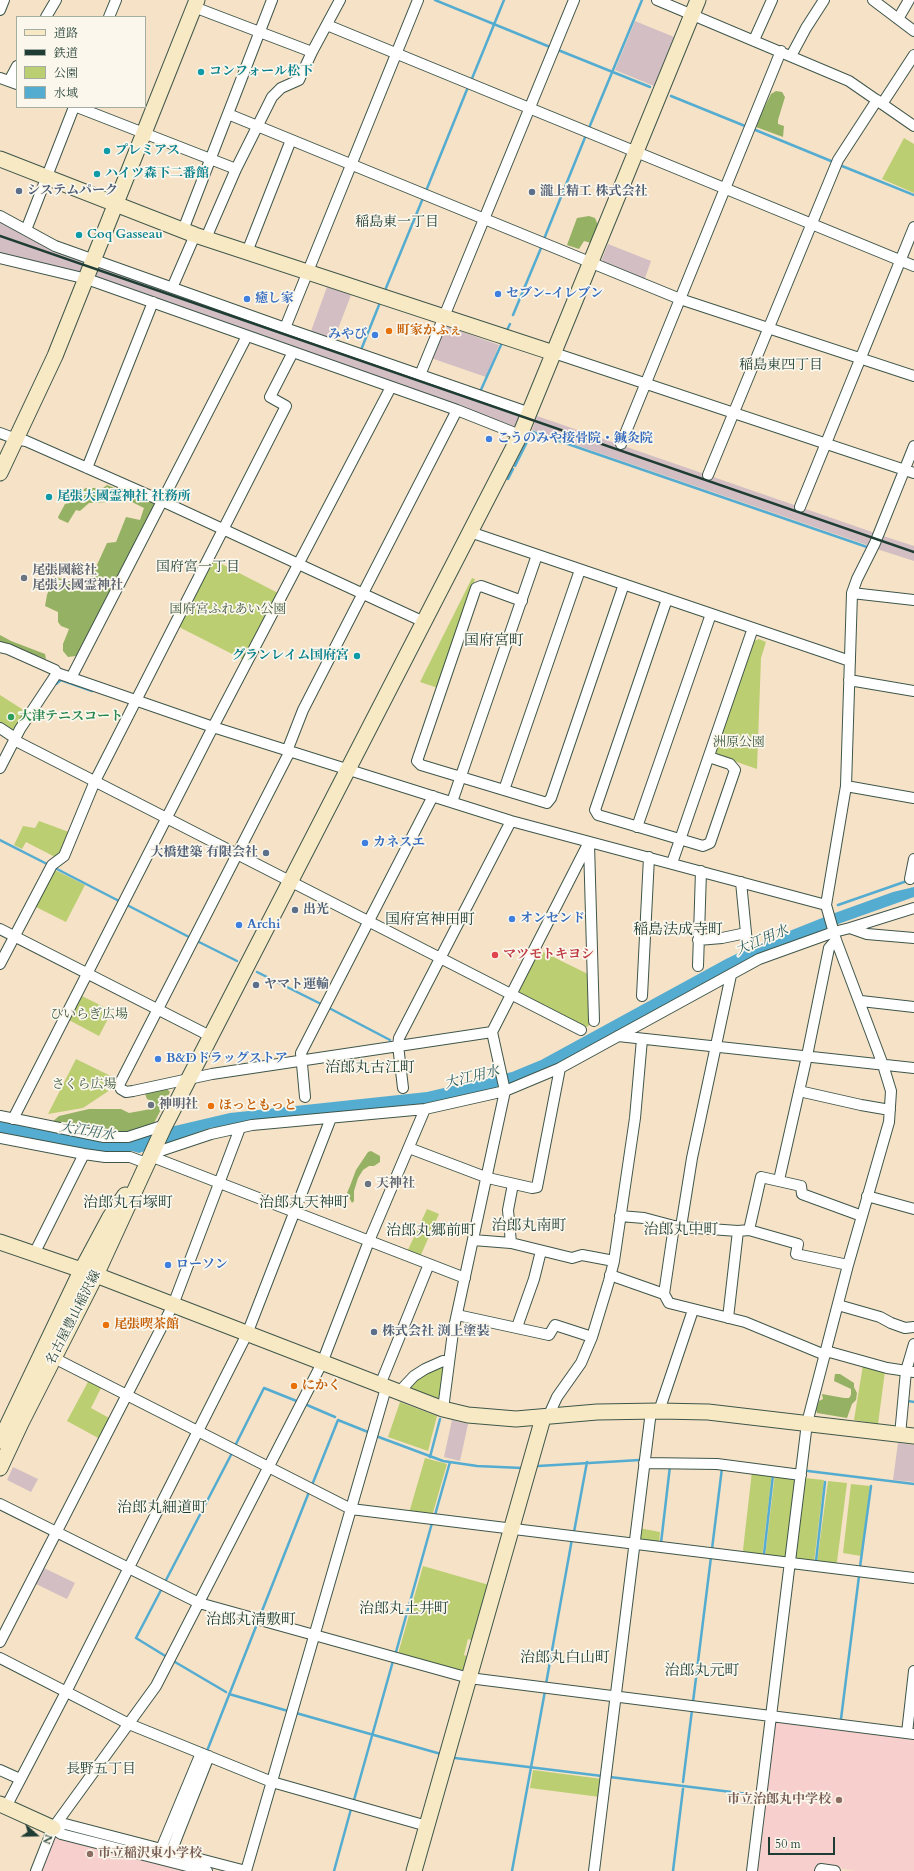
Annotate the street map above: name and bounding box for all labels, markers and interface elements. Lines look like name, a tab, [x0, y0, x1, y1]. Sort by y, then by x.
legend	[16, 16, 146, 108]
text: 道路	[54, 25, 78, 41]
text: 鉄道	[54, 45, 78, 61]
place label: コンフォール松下	[209, 64, 313, 80]
text: 公園	[54, 65, 78, 81]
marker: コンフォール松下	[196, 67, 206, 77]
text: 水域	[54, 85, 78, 101]
place label: プレミアス	[115, 143, 180, 159]
marker: プレミアス	[102, 146, 112, 156]
place label: ハイツ森下二番館	[105, 166, 209, 182]
marker: ハイツ森下二番館	[92, 169, 102, 179]
place label: システムパーク	[27, 183, 118, 199]
place label: 瀧上精工 株式会社	[540, 184, 647, 200]
marker: システムパーク	[14, 186, 24, 196]
marker: 瀧上精工 株式会社	[527, 187, 537, 197]
district label: 稲島東一丁目	[355, 215, 439, 231]
place label: Coq Gasseau	[87, 227, 163, 243]
marker: Coq Gasseau	[74, 230, 84, 240]
place label: セブン-イレブン	[506, 286, 603, 302]
marker: セブン-イレブン	[493, 289, 503, 299]
place label: 癒し家	[255, 291, 294, 307]
marker: 癒し家	[242, 294, 252, 304]
place label: 町家かふぇ	[397, 323, 462, 339]
marker: 町家かふぇ	[384, 326, 394, 336]
place label: みやび	[328, 327, 367, 343]
marker: みやび	[370, 330, 380, 340]
district label: 稲島東四丁目	[739, 358, 823, 374]
place label: こうのみや接骨院・鍼灸院	[497, 431, 653, 447]
marker: こうのみや接骨院・鍼灸院	[484, 434, 494, 444]
place label: 尾張大國霊神社 社務所	[57, 489, 190, 505]
marker: 尾張大國霊神社 社務所	[44, 492, 54, 502]
district label: 国府宮一丁目	[156, 560, 240, 576]
place label: 尾張國総社 尾張大國霊神社	[32, 563, 123, 594]
marker: 尾張國総社 尾張大國霊神社	[19, 573, 29, 583]
park label: 国府宮ふれあい公園	[170, 602, 286, 618]
district label: 国府宮町	[464, 633, 524, 651]
place label: グランレイム国府宮	[232, 648, 349, 664]
marker: グランレイム国府宮	[352, 651, 362, 661]
place label: 大津テニスコート	[19, 709, 123, 725]
marker: 大津テニスコート	[6, 712, 16, 722]
park label: 洲原公園	[713, 735, 765, 751]
place label: カネスエ	[373, 835, 425, 851]
marker: カネスエ	[360, 838, 370, 848]
place label: 大橋建築 有限会社	[151, 845, 258, 861]
marker: 大橋建築 有限会社	[261, 848, 271, 858]
place label: 出光	[303, 902, 329, 918]
marker: 出光	[290, 905, 300, 915]
place label: オンセンド	[520, 911, 585, 927]
district label: 国府宮神田町	[385, 912, 475, 930]
marker: オンセンド	[507, 914, 517, 924]
place label: Archi	[247, 917, 280, 933]
marker: Archi	[234, 920, 244, 930]
district label: 稲島法成寺町	[633, 922, 723, 940]
water label: 大江用水	[733, 922, 791, 960]
place label: マツモトキヨシ	[503, 947, 594, 963]
marker: マツモトキヨシ	[490, 950, 500, 960]
place label: ヤマト運輸	[264, 977, 329, 993]
marker: ヤマト運輸	[251, 980, 261, 990]
park label: ひいらぎ広場	[50, 1007, 128, 1023]
place label: B&Dドラッグストア	[166, 1051, 288, 1067]
marker: B&Dドラッグストア	[153, 1054, 163, 1064]
district label: 治郎丸古江町	[325, 1060, 415, 1078]
water label: 大江用水	[443, 1063, 501, 1093]
park label: さくら広場	[52, 1077, 116, 1093]
place label: 神明社	[159, 1097, 198, 1113]
place label: ほっともっと	[219, 1098, 297, 1114]
marker: 神明社	[146, 1100, 156, 1110]
marker: ほっともっと	[206, 1101, 216, 1111]
water label: 大江用水	[58, 1119, 116, 1145]
place label: 天神社	[376, 1176, 415, 1192]
marker: 天神社	[363, 1179, 373, 1189]
district label: 治郎丸石塚町	[83, 1195, 173, 1213]
district label: 治郎丸天神町	[259, 1195, 349, 1213]
district label: 治郎丸南町	[492, 1218, 566, 1236]
district label: 治郎丸中町	[644, 1222, 718, 1240]
district label: 治郎丸郷前町	[386, 1223, 476, 1241]
place label: ローソン	[176, 1257, 228, 1273]
marker: ローソン	[163, 1260, 173, 1270]
street label: 名古屋豊山稲沢線	[43, 1268, 105, 1368]
place label: 尾張喫茶館	[114, 1317, 179, 1333]
marker: 尾張喫茶館	[101, 1320, 111, 1330]
place label: 株式会社 渕上塗装	[382, 1324, 489, 1340]
marker: 株式会社 渕上塗装	[369, 1327, 379, 1337]
place label: にかく	[302, 1378, 341, 1394]
marker: にかく	[289, 1381, 299, 1391]
district label: 治郎丸細道町	[117, 1500, 207, 1518]
district label: 治郎丸土井町	[359, 1601, 449, 1619]
district label: 治郎丸清敷町	[206, 1612, 296, 1630]
district label: 治郎丸白山町	[520, 1650, 610, 1668]
district label: 治郎丸元町	[665, 1663, 739, 1681]
district label: 長野五丁目	[66, 1762, 136, 1778]
place label: 市立治郎丸中学校	[727, 1792, 831, 1808]
marker: 市立治郎丸中学校	[834, 1795, 844, 1805]
north arrow	[16, 1815, 56, 1855]
scale bar	[770, 1829, 837, 1855]
text: N	[39, 1832, 56, 1846]
text: 50 m	[775, 1836, 801, 1852]
place label: 市立稲沢東小学校	[98, 1846, 202, 1862]
marker: 市立稲沢東小学校	[85, 1849, 95, 1859]

